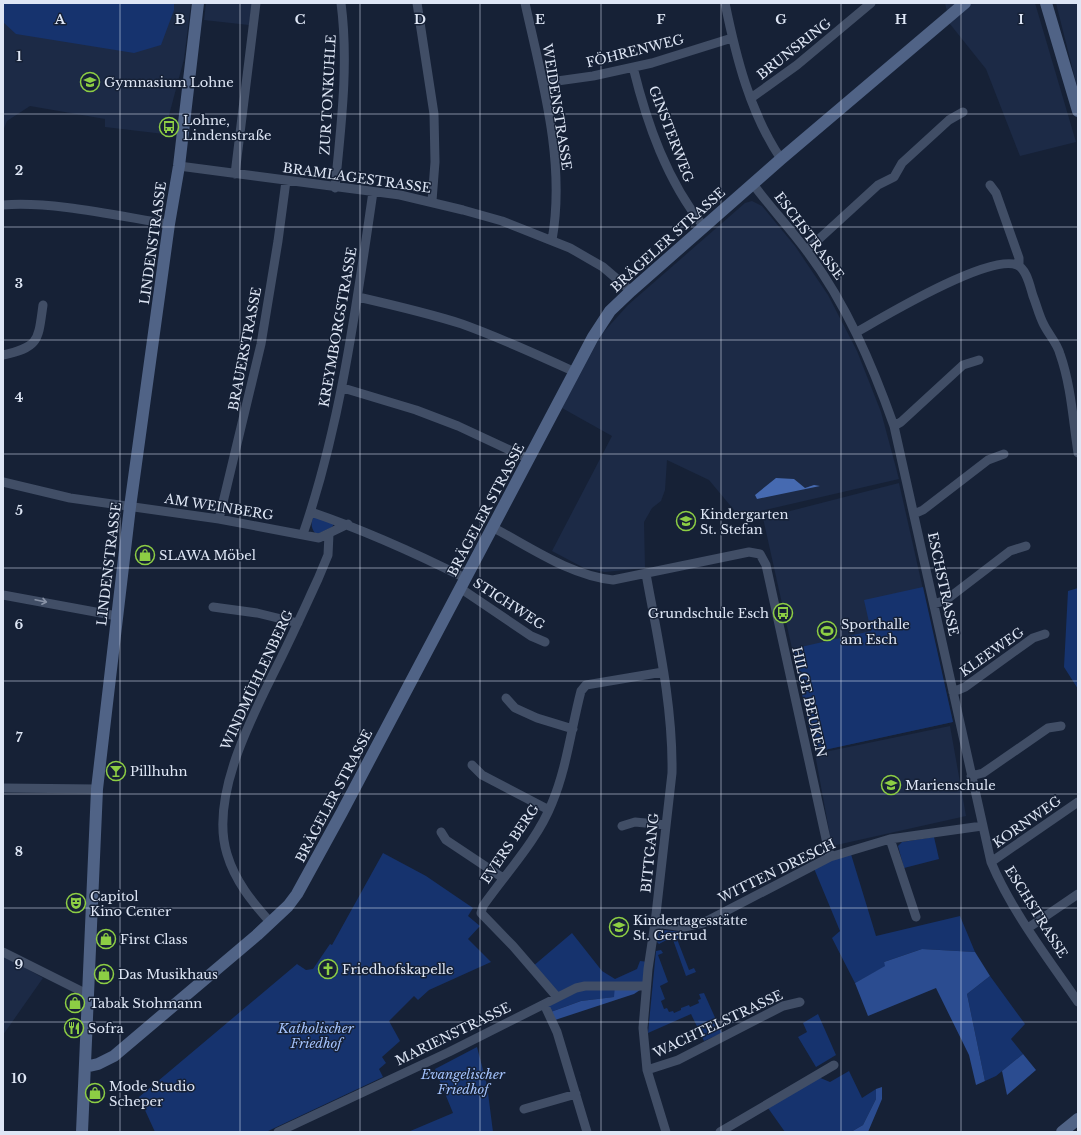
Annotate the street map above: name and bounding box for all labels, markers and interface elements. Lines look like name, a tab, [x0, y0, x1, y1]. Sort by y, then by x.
text: A	[54, 11, 66, 28]
text: B	[175, 11, 185, 28]
text: C	[295, 11, 306, 28]
text: D	[414, 11, 426, 28]
text: E	[535, 11, 545, 28]
text: F	[657, 11, 666, 28]
text: H	[895, 11, 907, 28]
text: I	[1018, 11, 1024, 28]
street label: BRUNSRING	[754, 15, 834, 83]
street label: FÖHRENWEG	[584, 31, 686, 71]
street label: ZUR TONKUHLE	[316, 34, 340, 156]
street label: WEIDENSTRASSE	[538, 42, 575, 171]
text: 1	[16, 48, 22, 65]
school or university icon: Gymnasium Lohne	[79, 71, 101, 93]
place label: Gymnasium Lohne	[104, 74, 234, 91]
street label: GINSTERWEG	[645, 83, 697, 185]
place label: Lohne, Lindenstraße	[183, 112, 272, 144]
bus stop icon: Lohne, Lindenstraße	[158, 116, 180, 138]
street label: BRAMLAGESTRASSE	[282, 159, 432, 197]
text: 2	[15, 162, 23, 179]
street label: LINDENSTRASSE	[136, 180, 170, 306]
street label: BRÄGELER STRASSE	[607, 184, 729, 296]
street label: ESCHSTRASSE	[770, 189, 848, 283]
street label: KREYMBORGSTRASSE	[316, 246, 360, 408]
text: 3	[15, 275, 23, 292]
street label: BRAUERSTRASSE	[225, 286, 265, 412]
text: 4	[15, 389, 24, 406]
street label: BRÄGELER STRASSE	[444, 441, 528, 579]
street label: AM WEINBERG	[162, 490, 275, 524]
street label: LINDENSTRASSE	[93, 501, 125, 627]
text: 5	[15, 502, 23, 519]
place label: Kindergarten St. Stefan	[700, 506, 788, 538]
school or university icon: Kindergarten St. Stefan	[675, 510, 697, 532]
street label: ESCHSTRASSE	[924, 531, 962, 637]
shop icon: SLAWA Möbel	[134, 544, 156, 566]
place label: SLAWA Möbel	[159, 547, 256, 564]
street label: STICHWEG	[470, 574, 548, 634]
one-way arrow	[35, 598, 48, 606]
bus stop icon: Grundschule Esch	[772, 602, 794, 624]
place label: Grundschule Esch	[648, 605, 769, 622]
street label: WINDMÜHLENBERG	[216, 607, 297, 754]
text: 6	[15, 616, 24, 633]
place label: Sporthalle am Esch	[841, 616, 910, 648]
sports icon: Sporthalle am Esch	[816, 620, 838, 642]
street label: KLEEWEG	[957, 624, 1027, 680]
street label: HILGE BEUKEN	[788, 645, 830, 759]
street label: BRÄGELER STRASSE	[292, 727, 376, 865]
text: 7	[16, 729, 23, 746]
bar icon: Pillhuhn	[105, 760, 127, 782]
place label: Pillhuhn	[130, 763, 187, 780]
school or university icon: Marienschule	[880, 774, 902, 796]
place label: Marienschule	[905, 777, 996, 794]
street label: KORNWEG	[989, 792, 1065, 852]
street label: EVERS BERG	[477, 801, 543, 887]
street label: BITTGANG	[637, 812, 663, 894]
street label: WITTEN DRESCH	[715, 835, 838, 907]
text: 8	[15, 843, 23, 860]
street label: ESCHSTRASSE	[1001, 863, 1071, 961]
place label: Capitol Kino Center	[90, 888, 172, 920]
theatre icon: Capitol Kino Center	[65, 892, 87, 914]
place label: Kindertagesstätte St. Gertrud	[633, 912, 747, 944]
school or university icon: Kindertagesstätte St. Gertrud	[608, 916, 630, 938]
shop icon: First Class	[95, 928, 117, 950]
place label: First Class	[120, 931, 188, 948]
text: 9	[15, 956, 24, 973]
church icon: Friedhofskapelle	[317, 958, 339, 980]
place label: Friedhofskapelle	[342, 961, 454, 978]
shop icon: Das Musikhaus	[93, 963, 115, 985]
place label: Das Musikhaus	[118, 966, 218, 983]
street label: WACHTELSTRASSE	[650, 986, 786, 1062]
shop icon: Tabak Stohmann	[64, 992, 86, 1014]
place label: Tabak Stohmann	[89, 995, 202, 1012]
street label: MARIENSTRASSE	[393, 999, 513, 1069]
restaurant icon: Sofra	[63, 1017, 85, 1039]
place label: Sofra	[88, 1020, 124, 1037]
park label: Katholischer Friedhof	[277, 1020, 355, 1052]
park label: Evangelischer Friedhof	[420, 1066, 506, 1098]
text: 10	[11, 1070, 27, 1087]
place label: Mode Studio Scheper	[109, 1078, 195, 1110]
shop icon: Mode Studio Scheper	[84, 1082, 106, 1104]

